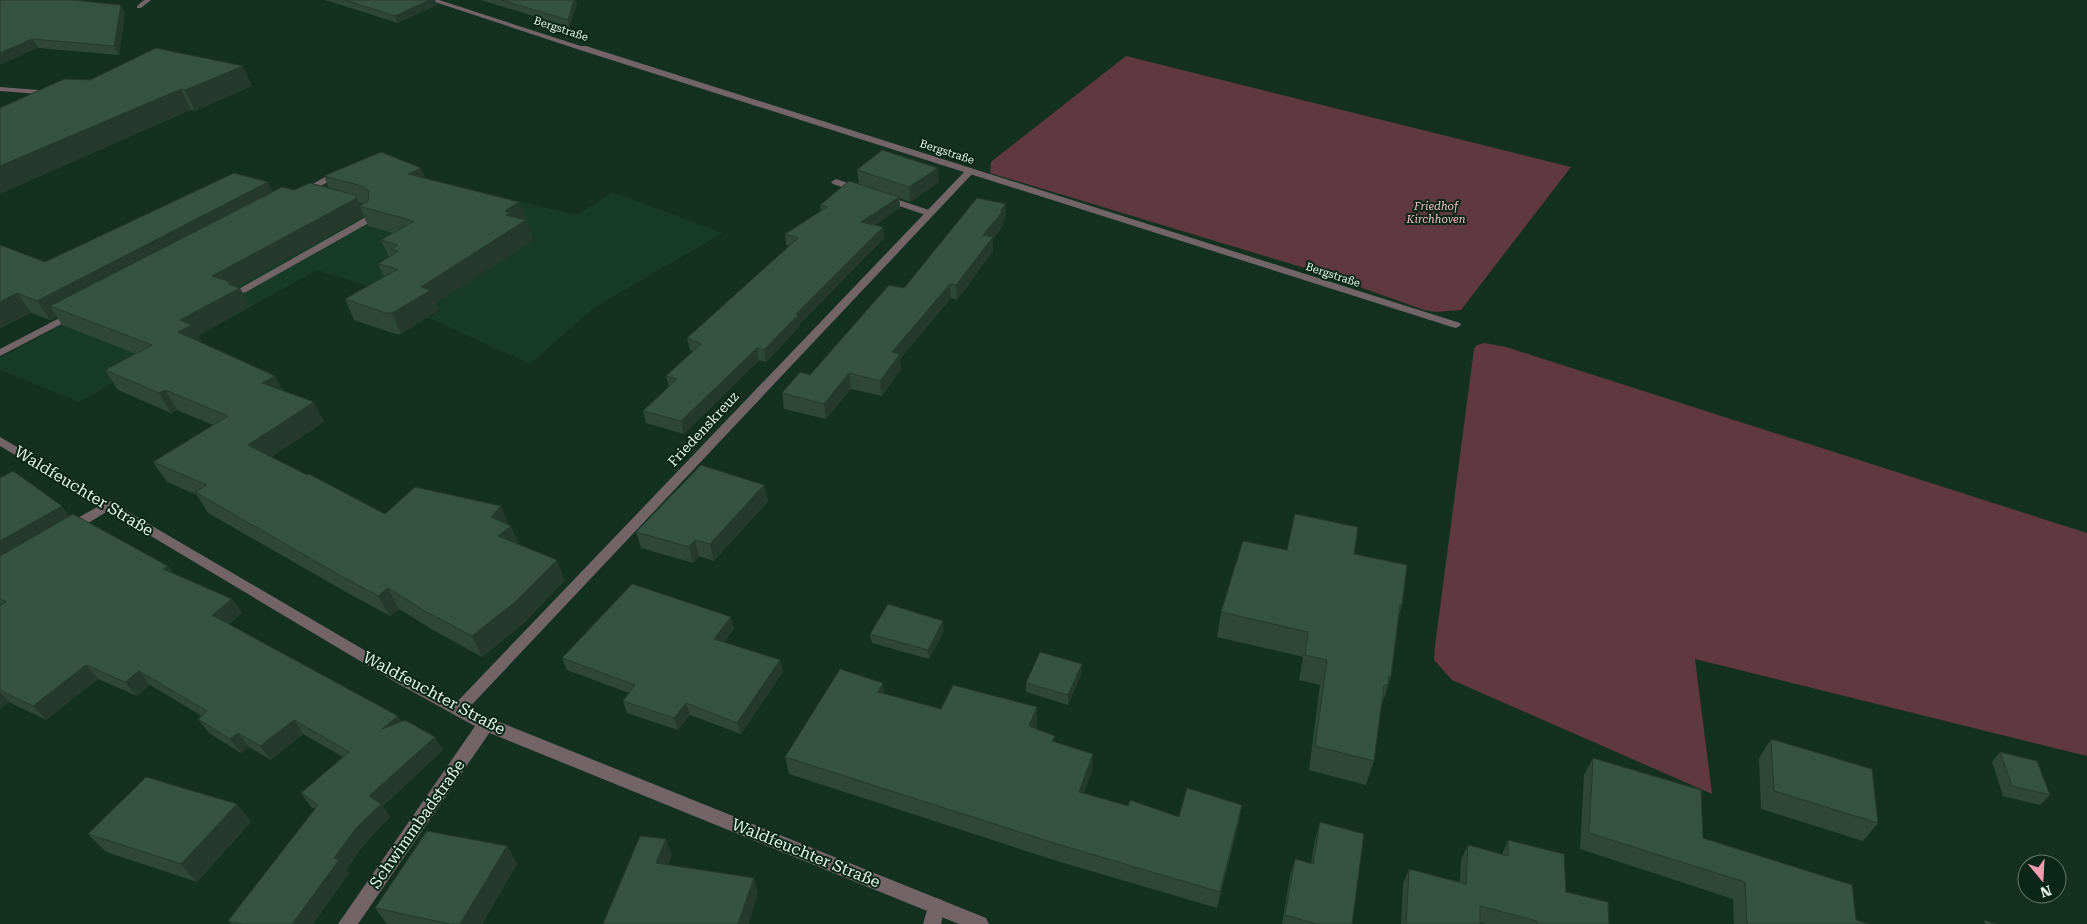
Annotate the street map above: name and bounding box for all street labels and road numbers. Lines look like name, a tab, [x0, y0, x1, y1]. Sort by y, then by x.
street label: Bergstraße	[532, 14, 590, 44]
street label: Bergstraße	[918, 137, 976, 167]
street label: Bergstraße	[1304, 260, 1362, 290]
street label: Friedenskreuz	[664, 388, 742, 470]
street label: Waldfeuchter Straße	[11, 442, 157, 540]
street label: Waldfeuchter Straße	[360, 647, 509, 739]
street label: Schwimmbadstraße	[365, 756, 469, 892]
street label: Waldfeuchter Straße	[729, 814, 883, 892]

